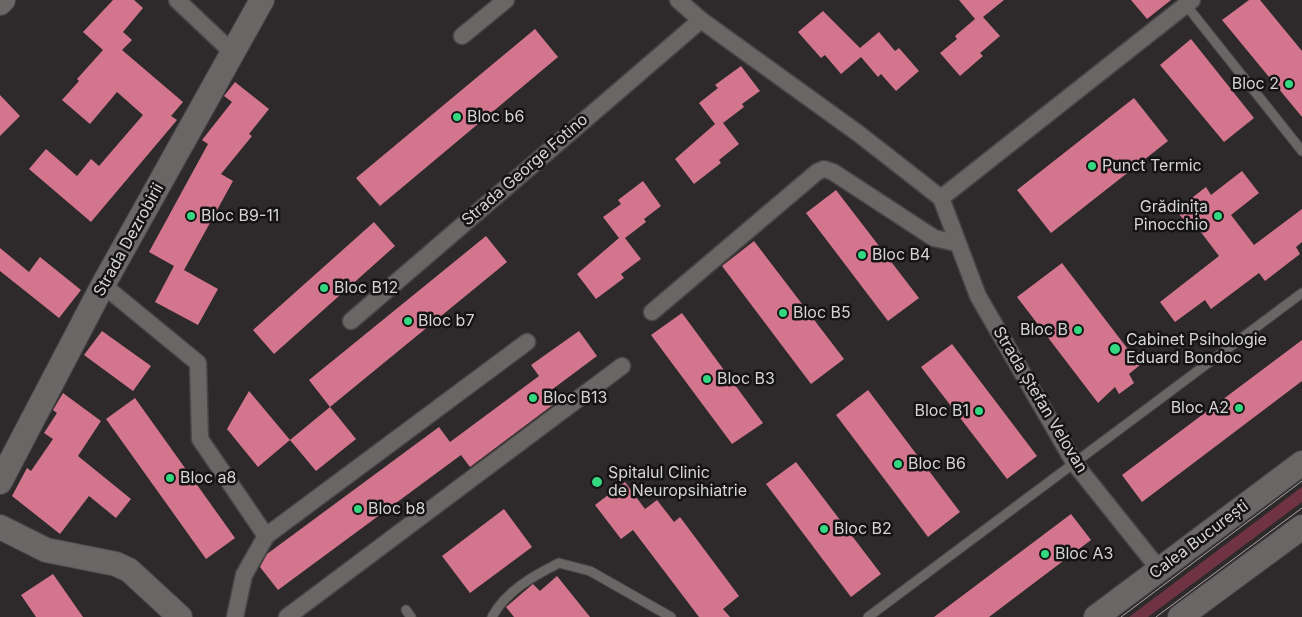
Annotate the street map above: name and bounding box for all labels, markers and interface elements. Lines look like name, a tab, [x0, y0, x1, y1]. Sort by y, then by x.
place label: Bloc 2	[1232, 74, 1279, 94]
marker: Bloc 2	[1283, 78, 1295, 90]
place label: Bloc b6	[467, 107, 524, 127]
street label: Strada George Fotino	[458, 110, 592, 230]
marker: Bloc b6	[451, 111, 463, 123]
place label: Punct Termic	[1102, 156, 1202, 176]
marker: Punct Termic	[1086, 160, 1098, 172]
street label: Strada Dezrobirii	[90, 180, 168, 300]
place label: Grădinița Pinocchio	[1134, 197, 1208, 235]
place label: Bloc B9-11	[201, 206, 279, 226]
marker: Bloc B9-11	[185, 210, 197, 222]
marker: Grădinița Pinocchio	[1212, 210, 1224, 222]
place label: Bloc B4	[872, 245, 930, 265]
marker: Bloc B4	[856, 249, 868, 261]
place label: Bloc B12	[334, 278, 398, 298]
marker: Bloc B12	[318, 282, 330, 294]
place label: Bloc B5	[793, 303, 851, 323]
marker: Bloc B5	[777, 307, 789, 319]
place label: Bloc b7	[418, 311, 474, 331]
marker: Bloc b7	[402, 315, 414, 327]
place label: Bloc B	[1020, 320, 1068, 340]
street label: Strada Ștefan Velovan	[989, 323, 1091, 477]
marker: Bloc B	[1072, 324, 1084, 336]
place label: Cabinet Psihologie Eduard Bondoc	[1126, 330, 1267, 368]
marker: Cabinet Psihologie Eduard Bondoc	[1108, 342, 1122, 356]
place label: Bloc B3	[717, 369, 775, 389]
marker: Bloc B3	[701, 373, 713, 385]
place label: Bloc B13	[543, 388, 607, 408]
marker: Bloc B13	[527, 392, 539, 404]
place label: Bloc A2	[1171, 398, 1229, 418]
place label: Bloc B1	[914, 401, 969, 421]
marker: Bloc A2	[1233, 402, 1245, 414]
marker: Bloc B1	[973, 405, 985, 417]
place label: Bloc B6	[908, 454, 966, 474]
marker: Bloc B6	[892, 458, 904, 470]
place label: Spitalul Clinic de Neuropsihiatrie	[608, 463, 747, 501]
place label: Bloc a8	[180, 468, 236, 488]
marker: Bloc a8	[164, 472, 176, 484]
marker: Spitalul Clinic de Neuropsihiatrie	[590, 475, 604, 489]
street label: Calea București	[1146, 497, 1252, 583]
place label: Bloc b8	[368, 499, 425, 519]
marker: Bloc b8	[352, 503, 364, 515]
place label: Bloc B2	[834, 519, 892, 539]
marker: Bloc B2	[818, 523, 830, 535]
place label: Bloc A3	[1055, 544, 1114, 564]
marker: Bloc A3	[1039, 548, 1051, 560]

